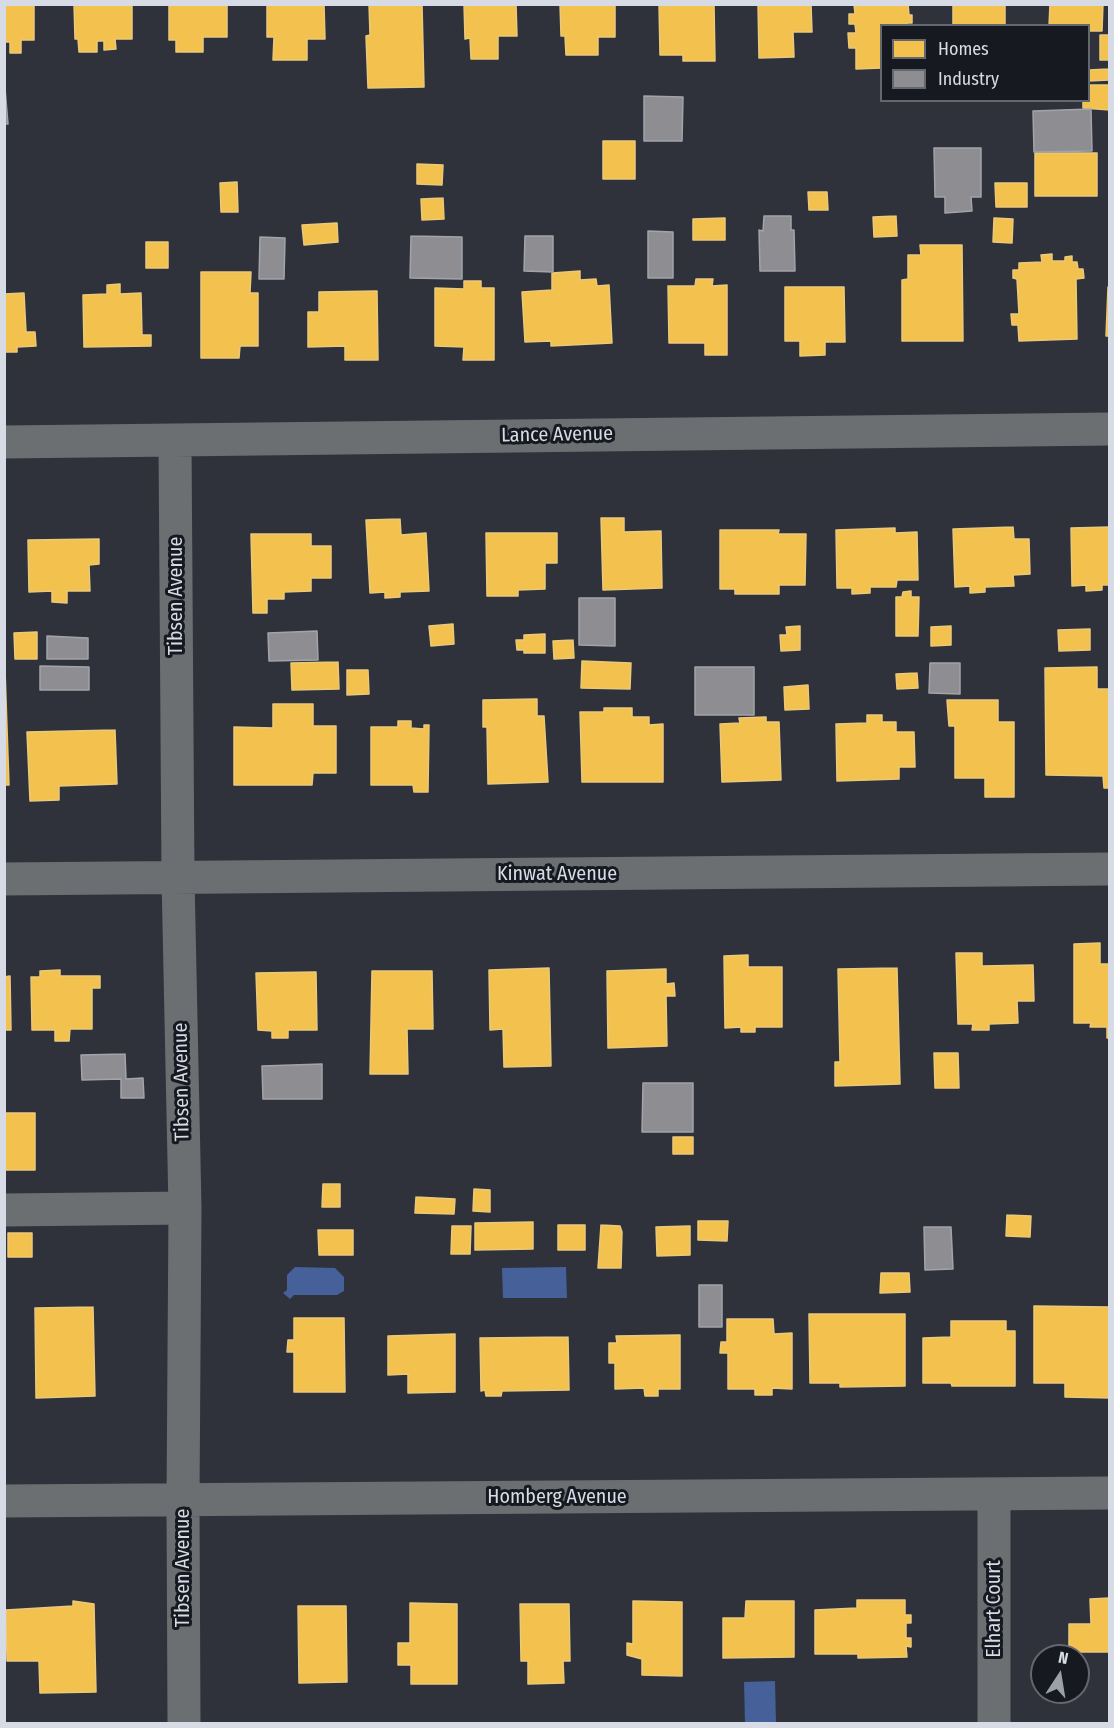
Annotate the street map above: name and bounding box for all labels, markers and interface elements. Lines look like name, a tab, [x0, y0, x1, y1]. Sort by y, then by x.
legend	[880, 24, 1090, 102]
text: Homes	[938, 38, 989, 60]
text: Industry	[938, 68, 999, 90]
street label: Lance Avenue	[501, 422, 613, 448]
street label: Tibsen Avenue	[164, 537, 188, 655]
street label: Kinwat Avenue	[497, 862, 617, 886]
street label: Tibsen Avenue	[169, 1022, 195, 1142]
street label: Homberg Avenue	[487, 1485, 627, 1509]
street label: Tibsen Avenue	[171, 1509, 195, 1627]
street label: Elhart Court	[982, 1560, 1006, 1658]
north arrow	[1030, 1644, 1090, 1704]
text: N	[1057, 1648, 1070, 1668]

